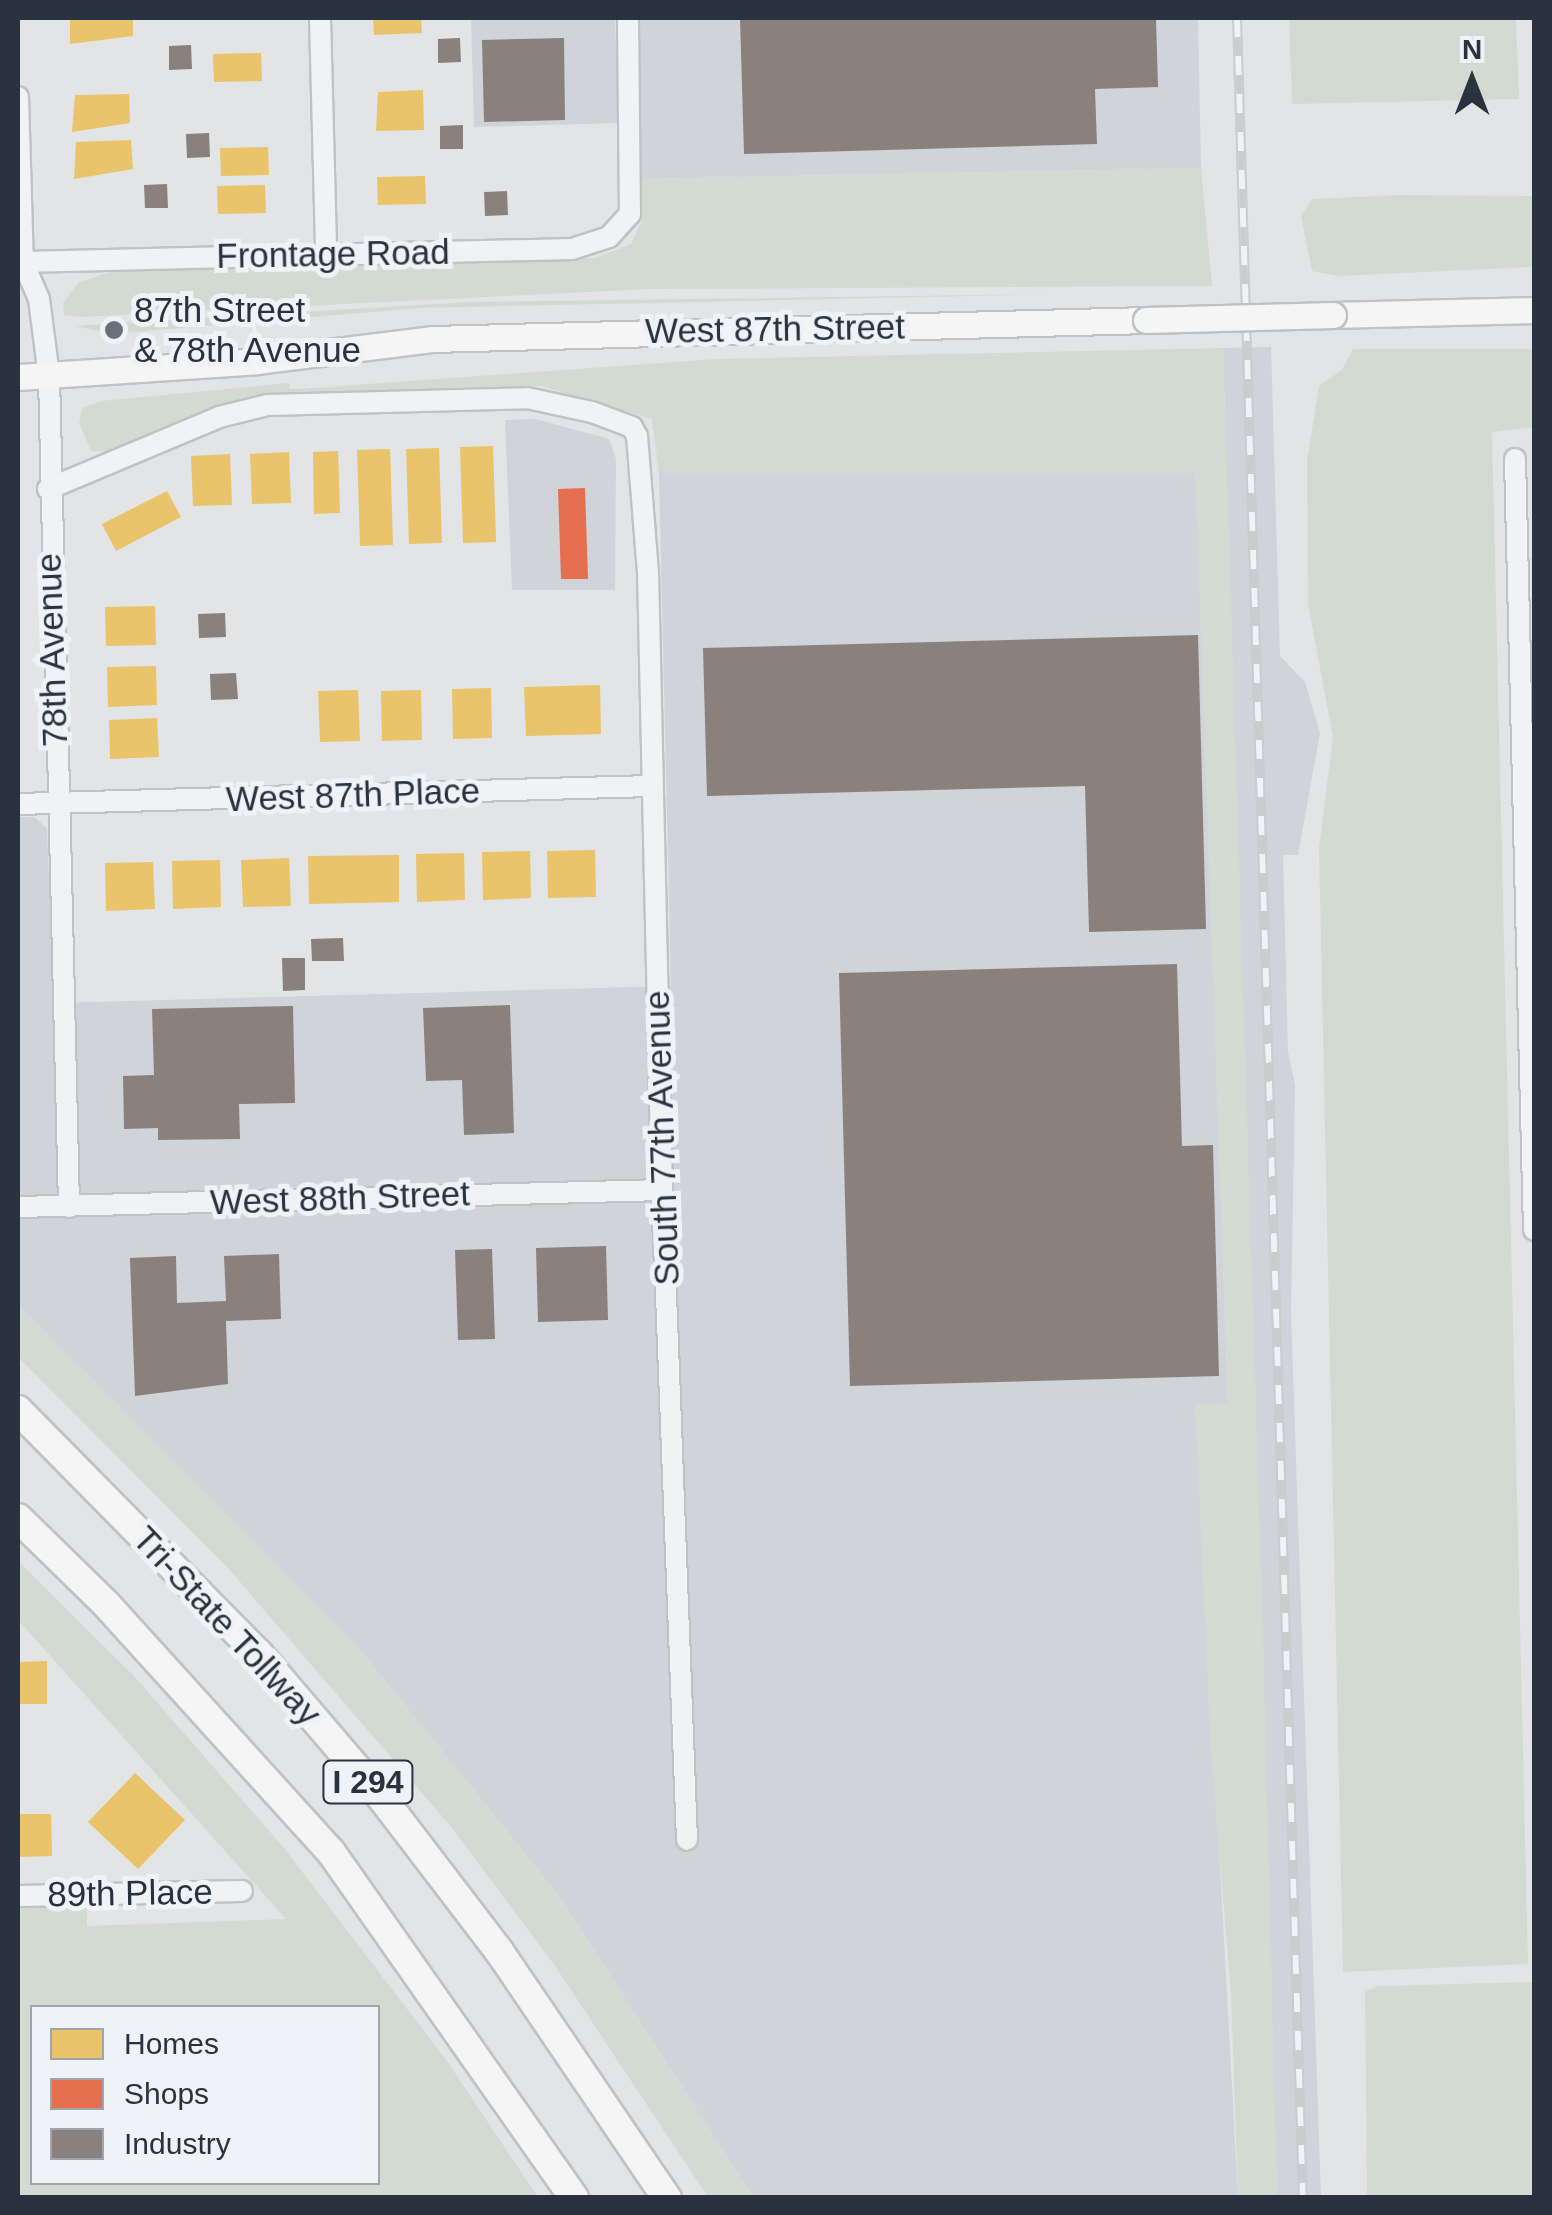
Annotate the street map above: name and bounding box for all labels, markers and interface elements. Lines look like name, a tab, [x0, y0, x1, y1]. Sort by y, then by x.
north arrow	[1422, 30, 1522, 130]
text: N	[1462, 34, 1482, 65]
street label: Frontage Road	[216, 231, 450, 277]
place label: 87th Street & 78th Avenue	[134, 289, 363, 371]
street label: West 87th Street	[645, 306, 905, 352]
marker: 87th Street & 78th Avenue	[103, 319, 125, 341]
street label: 78th Avenue	[28, 551, 76, 749]
street label: West 87th Place	[225, 770, 481, 820]
street label: South 77th Avenue	[636, 989, 688, 1287]
street label: West 88th Street	[209, 1172, 471, 1224]
street label: Tri-State Tollway	[124, 1518, 330, 1734]
road number: I 294	[320, 1755, 416, 1809]
street label: 89th Place	[47, 1871, 213, 1915]
legend	[30, 2005, 380, 2185]
text: Homes	[124, 2027, 219, 2060]
text: Shops	[124, 2077, 209, 2110]
text: Industry	[124, 2127, 231, 2160]

